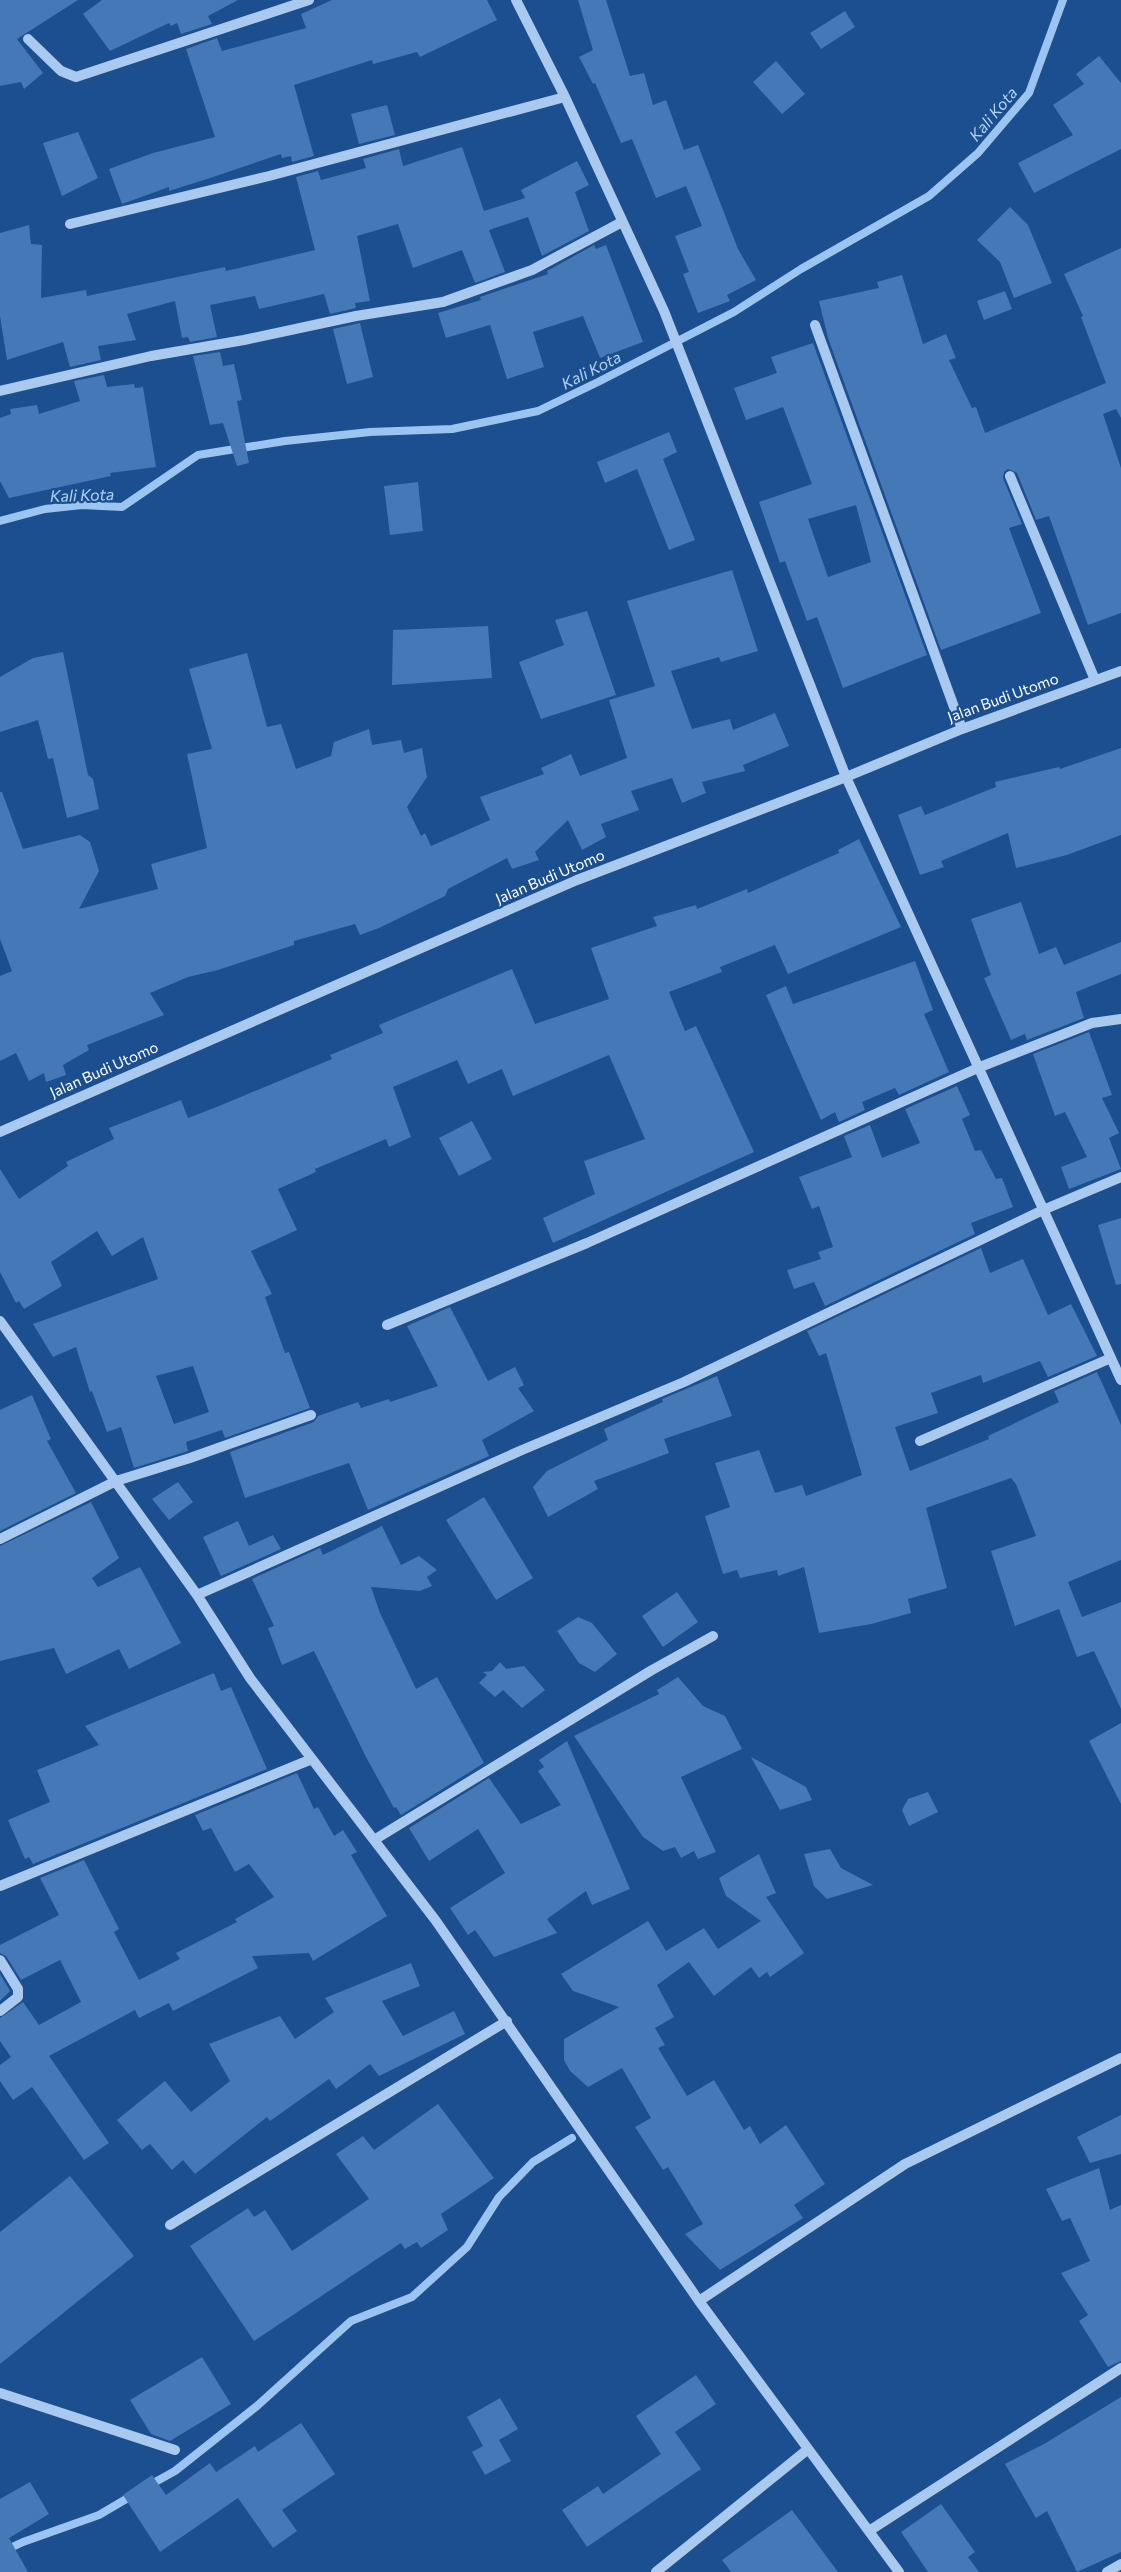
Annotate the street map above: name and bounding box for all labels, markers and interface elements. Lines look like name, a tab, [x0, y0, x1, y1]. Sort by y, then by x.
water label: Kali Kota	[965, 83, 1021, 145]
water label: Kali Kota	[558, 346, 624, 393]
water label: Kali Kota	[49, 484, 115, 505]
street label: Jalan Budi Utomo	[945, 669, 1061, 725]
street label: Jalan Budi Utomo	[492, 845, 607, 907]
street label: Jalan Budi Utomo	[47, 1037, 161, 1101]

